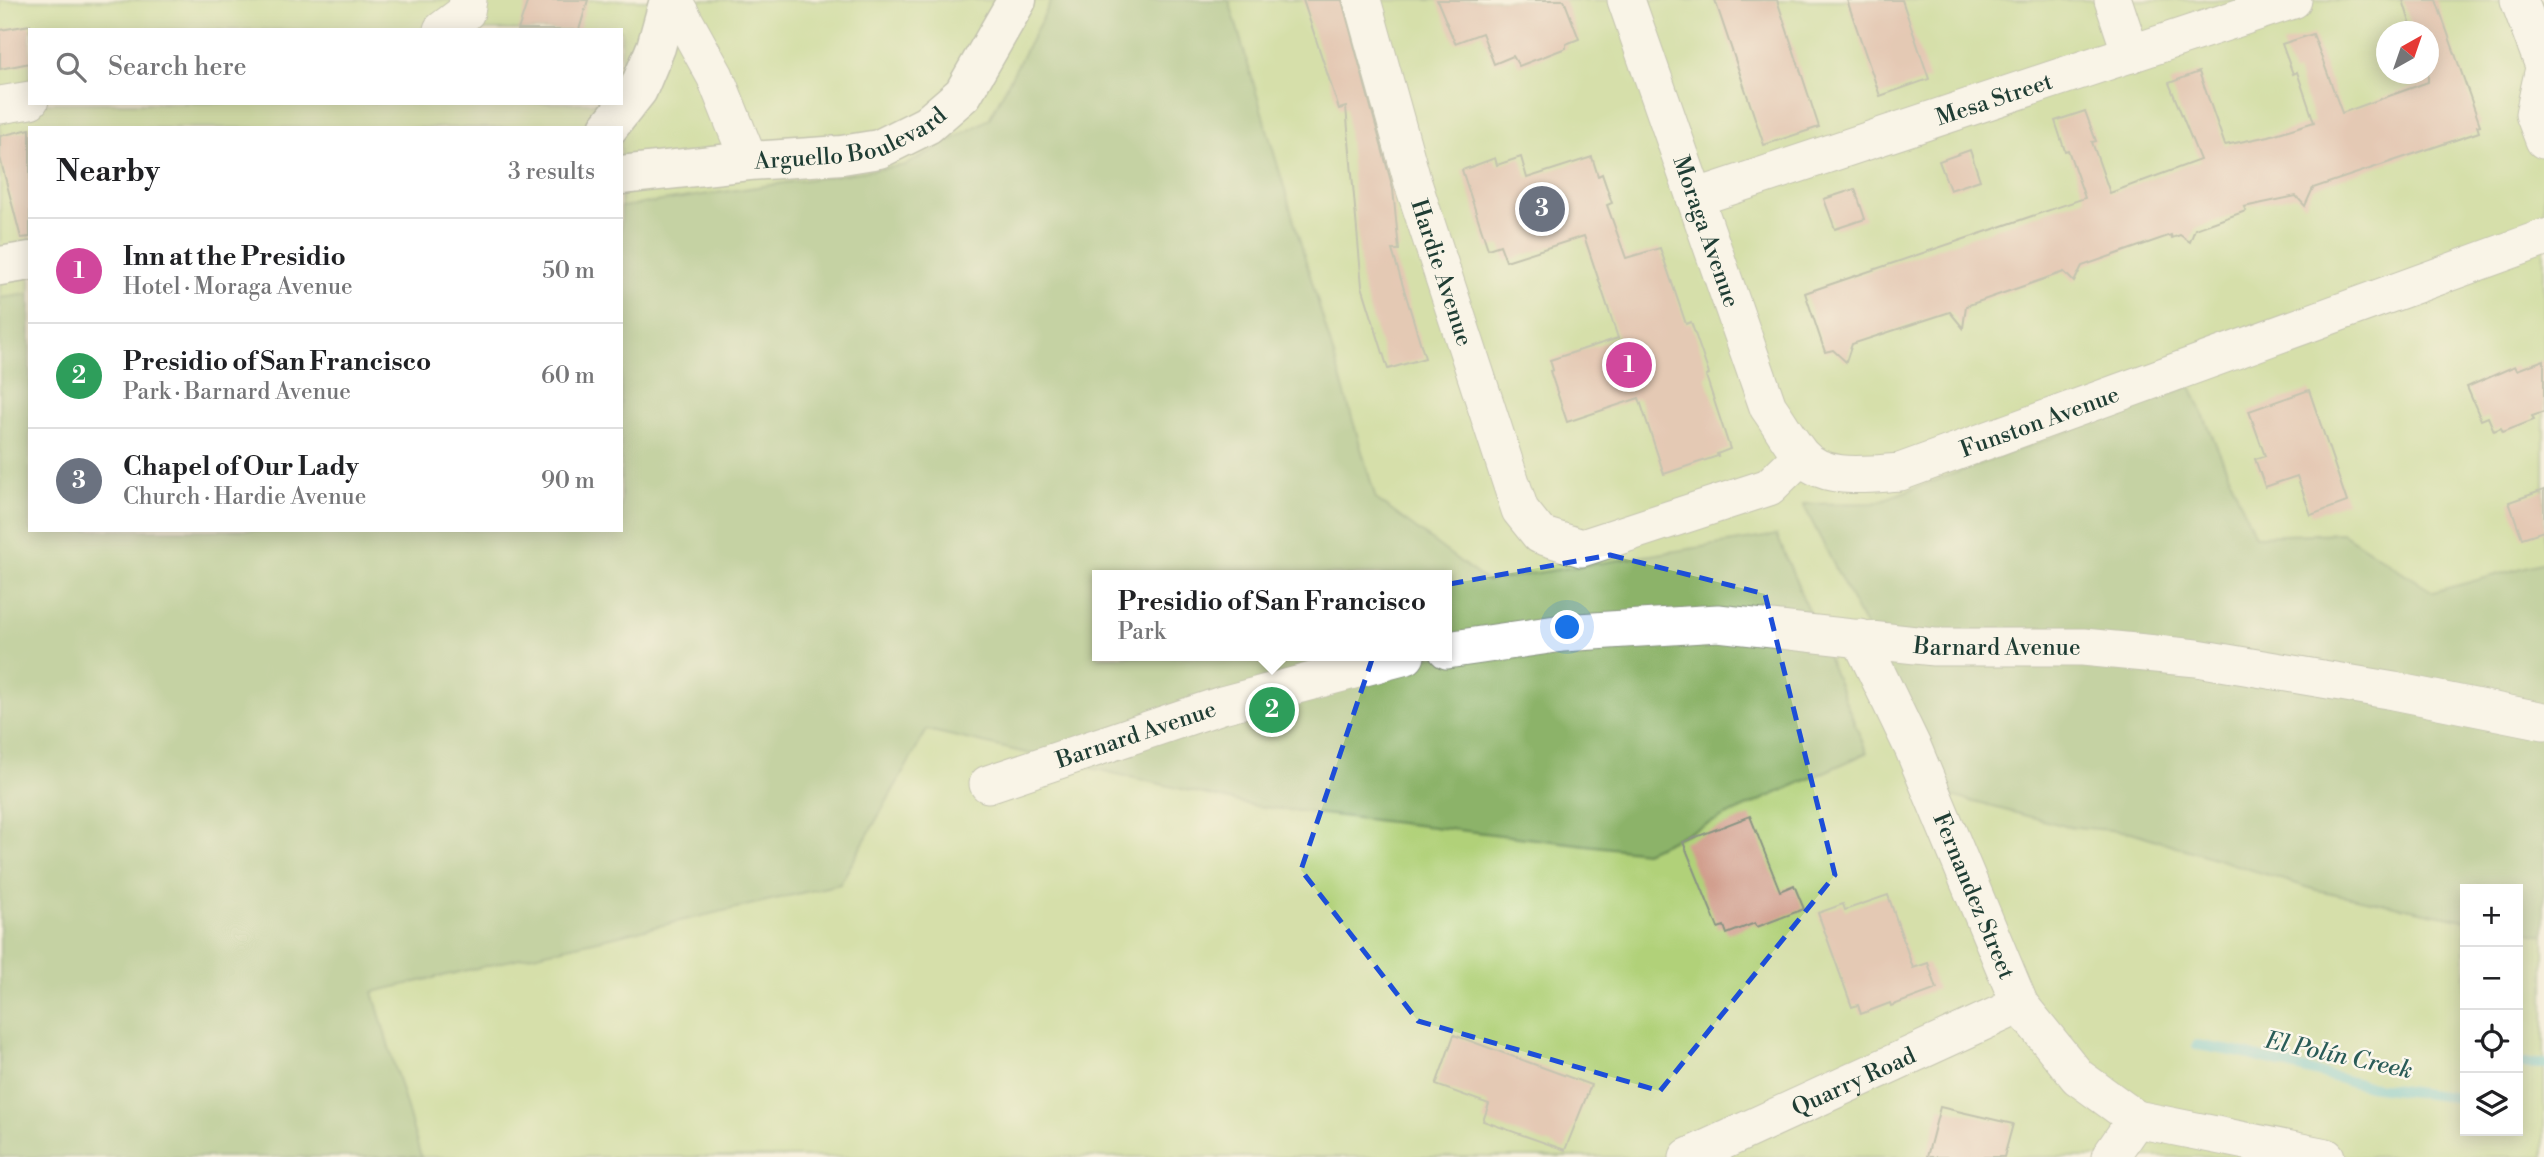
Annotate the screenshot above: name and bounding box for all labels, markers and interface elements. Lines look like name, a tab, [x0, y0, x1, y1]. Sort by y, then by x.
north arrow	[2376, 21, 2439, 84]
search box	[28, 28, 623, 105]
icon: search	[52, 48, 90, 86]
text: Search here	[108, 51, 247, 83]
street label: Mesa Street	[1933, 68, 2056, 132]
street label: Arguello Boulevard	[752, 102, 953, 176]
street label: Moraga Avenue	[1666, 152, 1745, 311]
text: Nearby	[56, 153, 160, 191]
text: 3 results	[508, 158, 595, 186]
pin: 3	[1519, 183, 1565, 235]
street label: Hardie Avenue	[1404, 196, 1478, 350]
text: Inn at the Presidio	[123, 241, 346, 273]
text: 1	[73, 257, 85, 285]
text: 50 m	[542, 257, 595, 285]
text: Hotel · Moraga Avenue	[123, 273, 353, 301]
pin: 1	[1606, 339, 1652, 391]
text: Presidio of San Francisco	[123, 346, 431, 378]
text: 2	[72, 362, 86, 390]
text: 60 m	[541, 362, 595, 390]
text: Park · Barnard Avenue	[123, 378, 351, 406]
street label: Funston Avenue	[1956, 381, 2123, 464]
text: Chapel of Our Lady	[123, 451, 359, 483]
text: 3	[72, 467, 86, 495]
text: 90 m	[541, 467, 595, 495]
text: Church · Hardie Avenue	[123, 483, 366, 511]
popup	[1092, 570, 1452, 661]
text: Presidio of San Francisco	[1118, 586, 1426, 618]
your location	[1550, 610, 1584, 644]
text: Park	[1118, 618, 1166, 646]
street label: Barnard Avenue	[1911, 632, 2081, 662]
pin: 2	[1249, 684, 1295, 736]
street label: Barnard Avenue	[1052, 695, 1220, 775]
street label: Fernandez Street	[1926, 809, 2021, 983]
map controls	[2460, 884, 2523, 1136]
button: +	[2460, 884, 2523, 947]
button: −	[2460, 947, 2523, 1010]
button: locate	[2460, 1010, 2523, 1073]
water label: El Polín Creek	[2262, 1026, 2415, 1086]
street label: Quarry Road	[1787, 1042, 1920, 1123]
button: layers	[2460, 1073, 2523, 1136]

